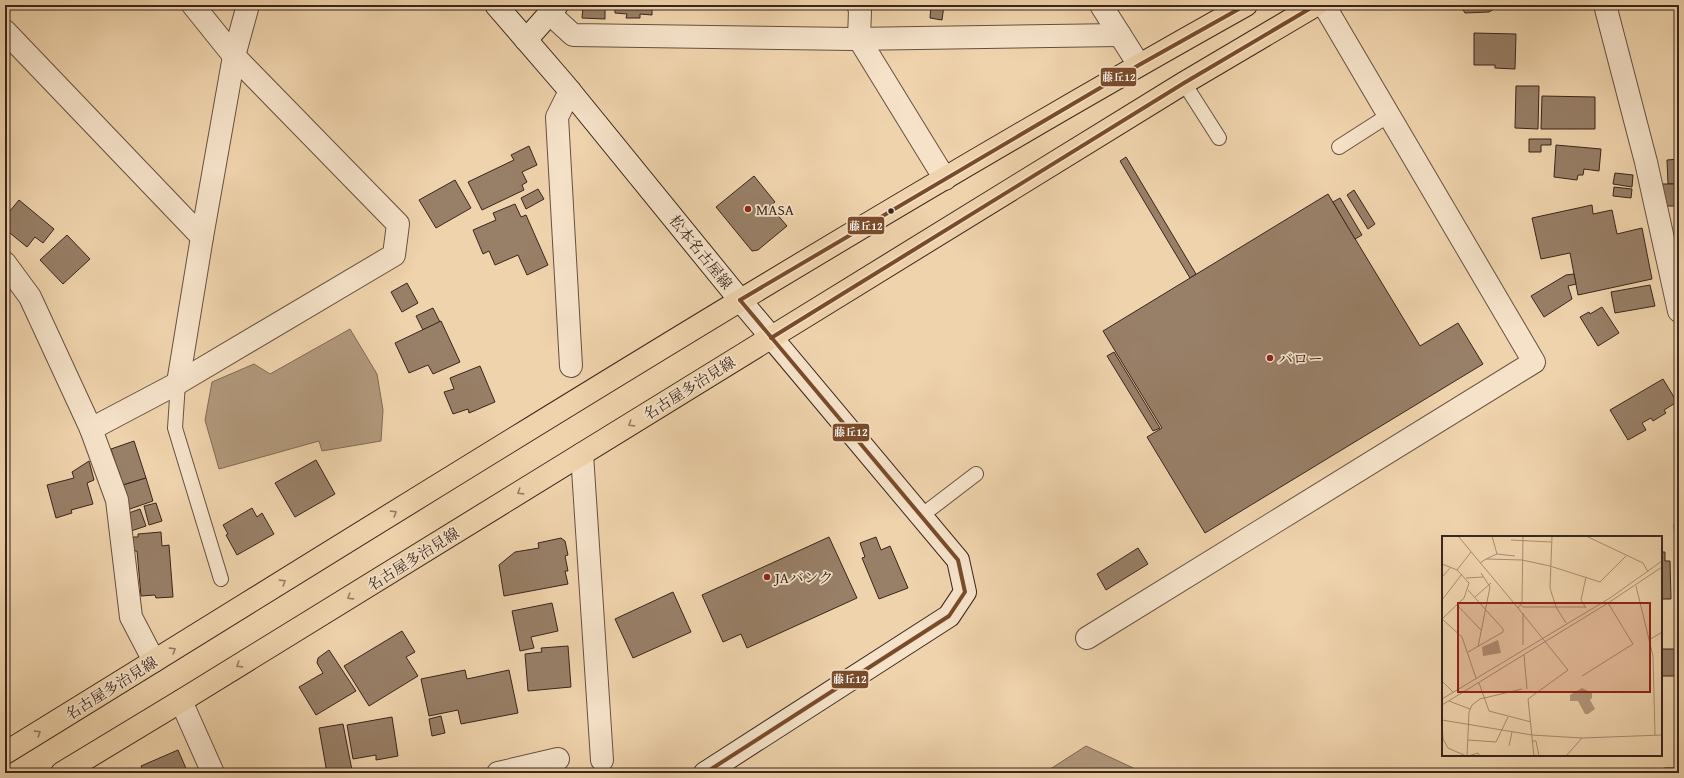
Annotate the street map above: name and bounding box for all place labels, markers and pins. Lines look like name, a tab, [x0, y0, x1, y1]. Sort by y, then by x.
place label: MASA	[756, 199, 794, 220]
marker: MASA	[743, 204, 753, 214]
unlabelled marker	[886, 206, 896, 216]
place label: バロー	[1278, 348, 1323, 369]
marker: バロー	[1265, 353, 1275, 363]
place label: JAバンク	[773, 567, 834, 588]
marker: JAバンク	[762, 572, 772, 582]

